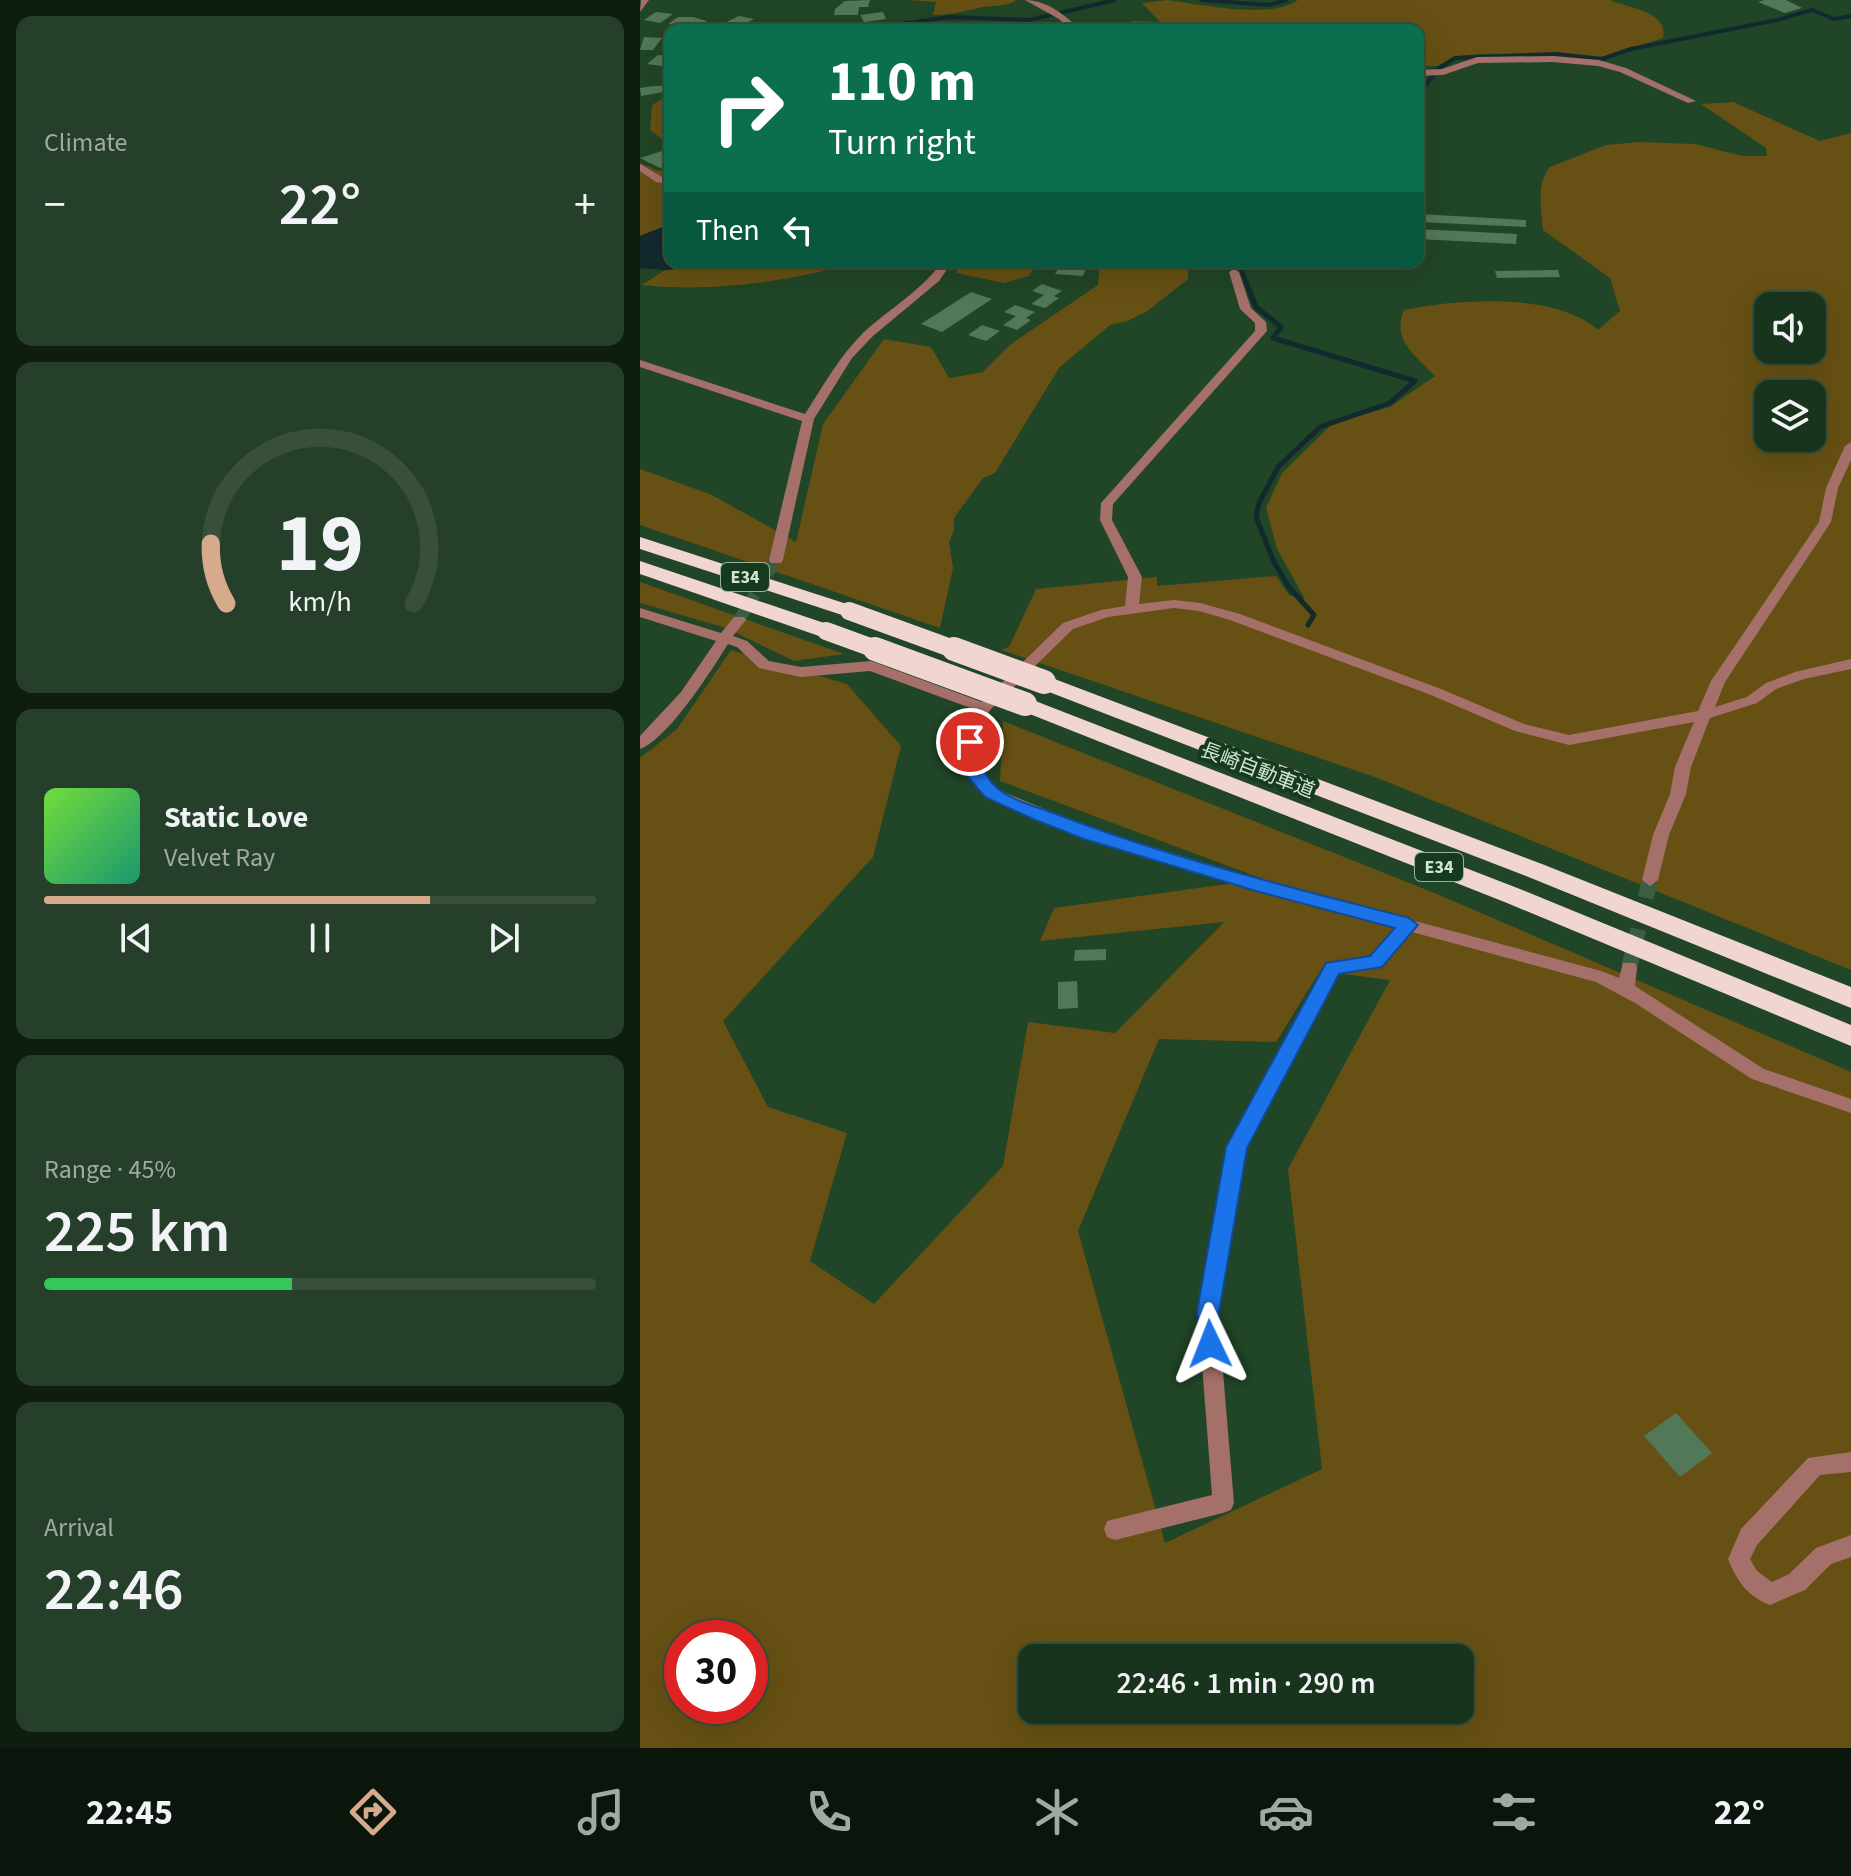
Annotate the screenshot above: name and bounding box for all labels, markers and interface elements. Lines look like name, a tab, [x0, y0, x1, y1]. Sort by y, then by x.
text: 110 m	[828, 43, 976, 122]
icon: right	[696, 56, 800, 160]
text: Turn right	[828, 117, 976, 168]
text: Climate	[44, 124, 128, 161]
text: 22°	[279, 163, 361, 248]
text: −	[44, 174, 66, 237]
text: +	[574, 174, 596, 237]
icon: left	[776, 208, 820, 252]
text: Then	[696, 209, 760, 252]
map controls	[1754, 292, 1826, 452]
button: sound	[1754, 292, 1826, 364]
button: layers	[1754, 380, 1826, 452]
text: 19	[276, 484, 364, 602]
road number: E34	[721, 563, 769, 591]
text: km/h	[288, 582, 352, 622]
pin	[936, 708, 1004, 776]
icon: arrive	[948, 720, 992, 764]
street label: 長崎自動車道	[1197, 736, 1319, 806]
text: Static Love	[164, 796, 308, 839]
text: Velvet Ray	[164, 839, 275, 876]
road number: E34	[1415, 853, 1463, 881]
icon: previous	[114, 916, 158, 960]
icon: pause	[298, 916, 342, 960]
icon: next	[482, 916, 526, 960]
text: Range · 45%	[44, 1151, 176, 1188]
text: 225 km	[44, 1190, 230, 1275]
position arrow	[1168, 1302, 1252, 1386]
text: Arrival	[44, 1509, 114, 1546]
text: 22:46	[44, 1548, 184, 1633]
speed limit sign: 30	[664, 1620, 768, 1724]
text: 22:46 · 1 min · 290 m	[1116, 1662, 1376, 1705]
icon: directions	[345, 1784, 401, 1840]
icon: music	[573, 1784, 629, 1840]
icon: phone	[801, 1784, 857, 1840]
icon: climate	[1029, 1784, 1085, 1840]
icon: car	[1258, 1784, 1314, 1840]
icon: filters	[1486, 1784, 1542, 1840]
text: 22:45	[86, 1787, 173, 1838]
text: 22°	[1714, 1787, 1765, 1838]

